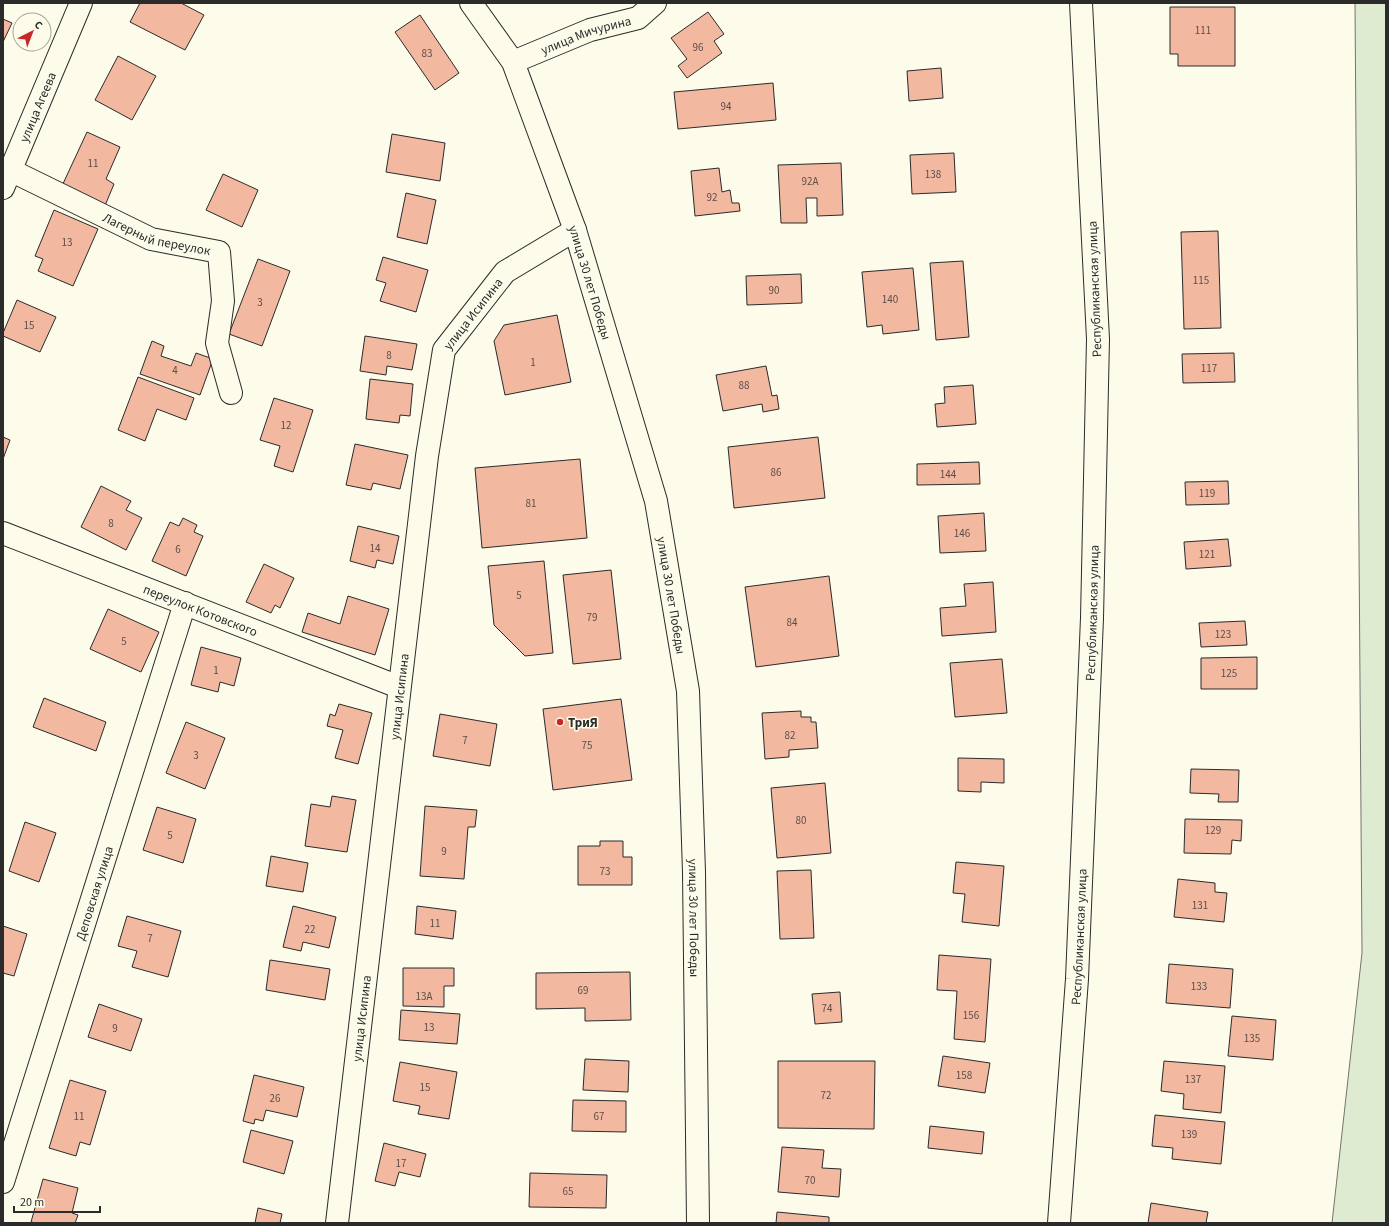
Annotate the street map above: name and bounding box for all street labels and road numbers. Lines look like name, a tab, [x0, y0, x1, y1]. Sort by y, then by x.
street label: улица Мичурина	[538, 12, 633, 59]
street label: улица Агеева	[15, 69, 61, 145]
street label: Лагерный переулок	[99, 209, 213, 260]
street label: Республиканская улица	[1084, 221, 1106, 357]
street label: улица 30 лет Победы	[564, 223, 615, 342]
street label: улица Исипина	[439, 274, 507, 354]
street label: улица 30 лет Победы	[652, 535, 690, 656]
street label: Республиканская улица	[1081, 545, 1104, 682]
street label: переулок Котовского	[141, 580, 260, 641]
street label: улица Исипина	[386, 652, 414, 741]
street label: Деповская улица	[72, 844, 118, 943]
street label: улица 30 лет Победы	[684, 858, 703, 977]
street label: Республиканская улица	[1067, 868, 1092, 1006]
street label: улица Исипина	[348, 974, 376, 1063]

